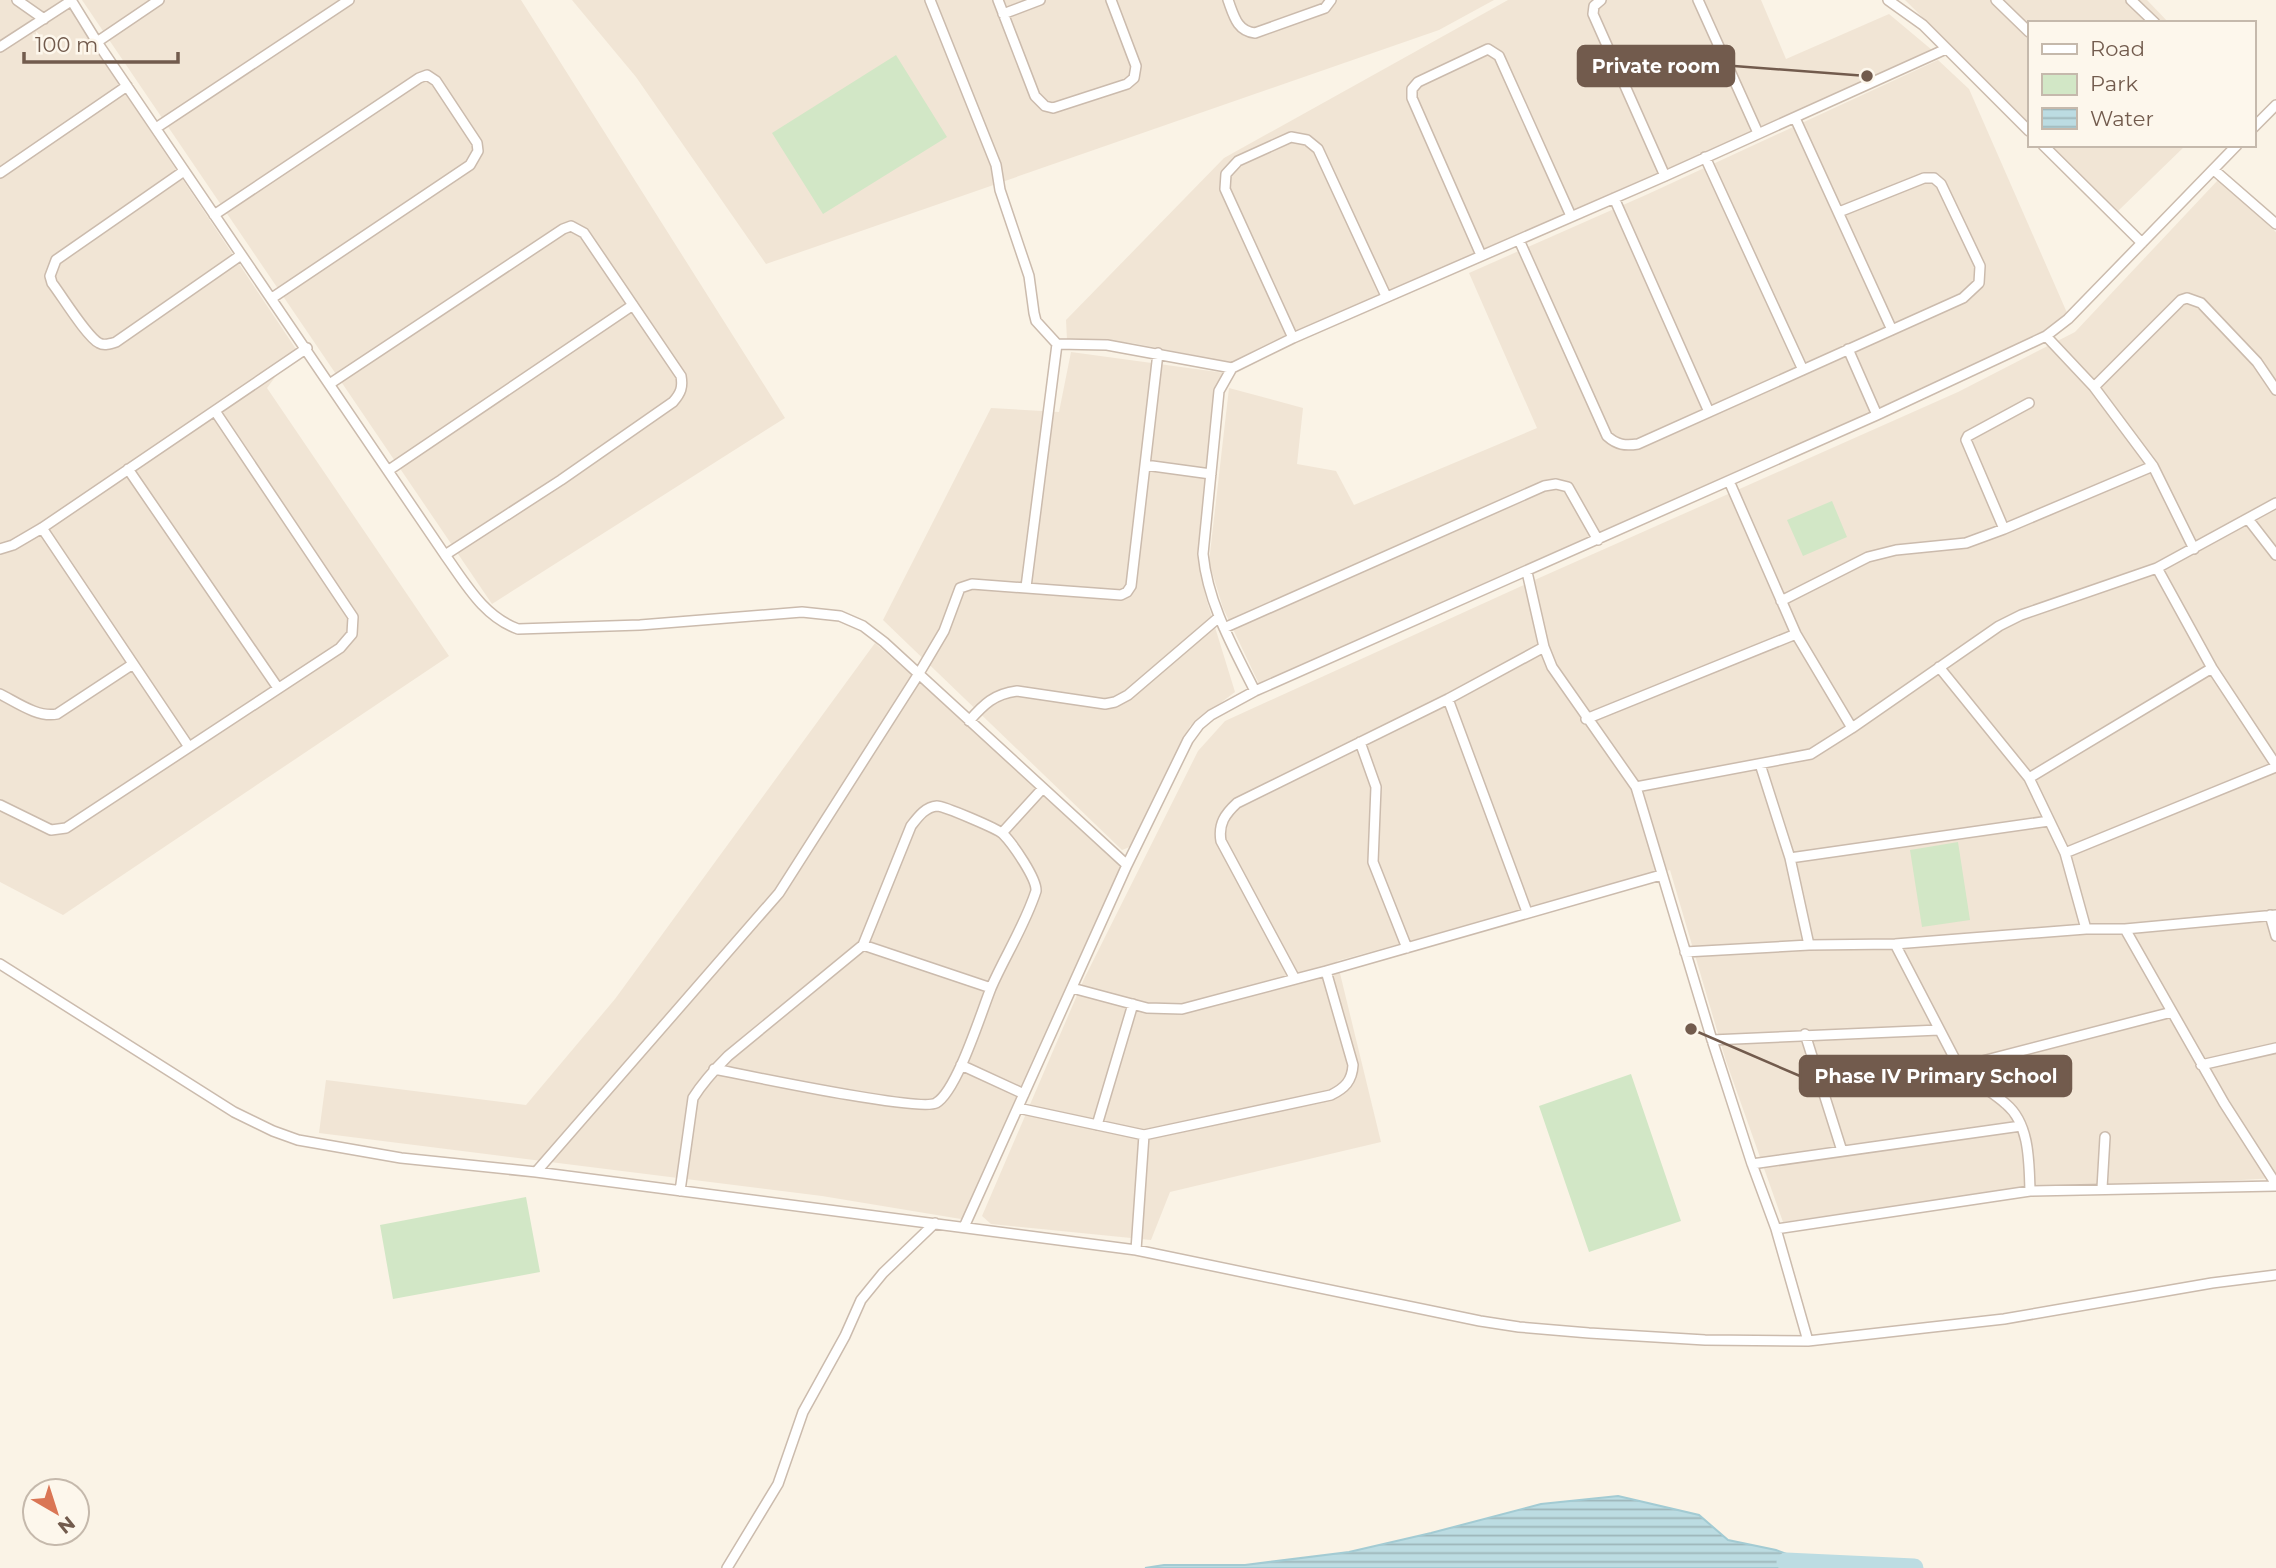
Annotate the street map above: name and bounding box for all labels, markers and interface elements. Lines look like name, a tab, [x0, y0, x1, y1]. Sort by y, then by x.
scale bar	[24, 21, 178, 65]
legend	[2028, 21, 2255, 147]
text: 100 m	[35, 32, 98, 57]
text: Road	[2090, 36, 2145, 61]
callout: Private room	[1578, 46, 1734, 86]
text: Private room	[1592, 55, 1720, 78]
text: Park	[2090, 71, 2138, 96]
text: Water	[2090, 106, 2154, 131]
callout: Phase IV Primary School	[1800, 1056, 2071, 1096]
text: Phase IV Primary School	[1815, 1065, 2057, 1088]
north arrow	[21, 1477, 91, 1547]
text: N	[53, 1511, 80, 1539]

